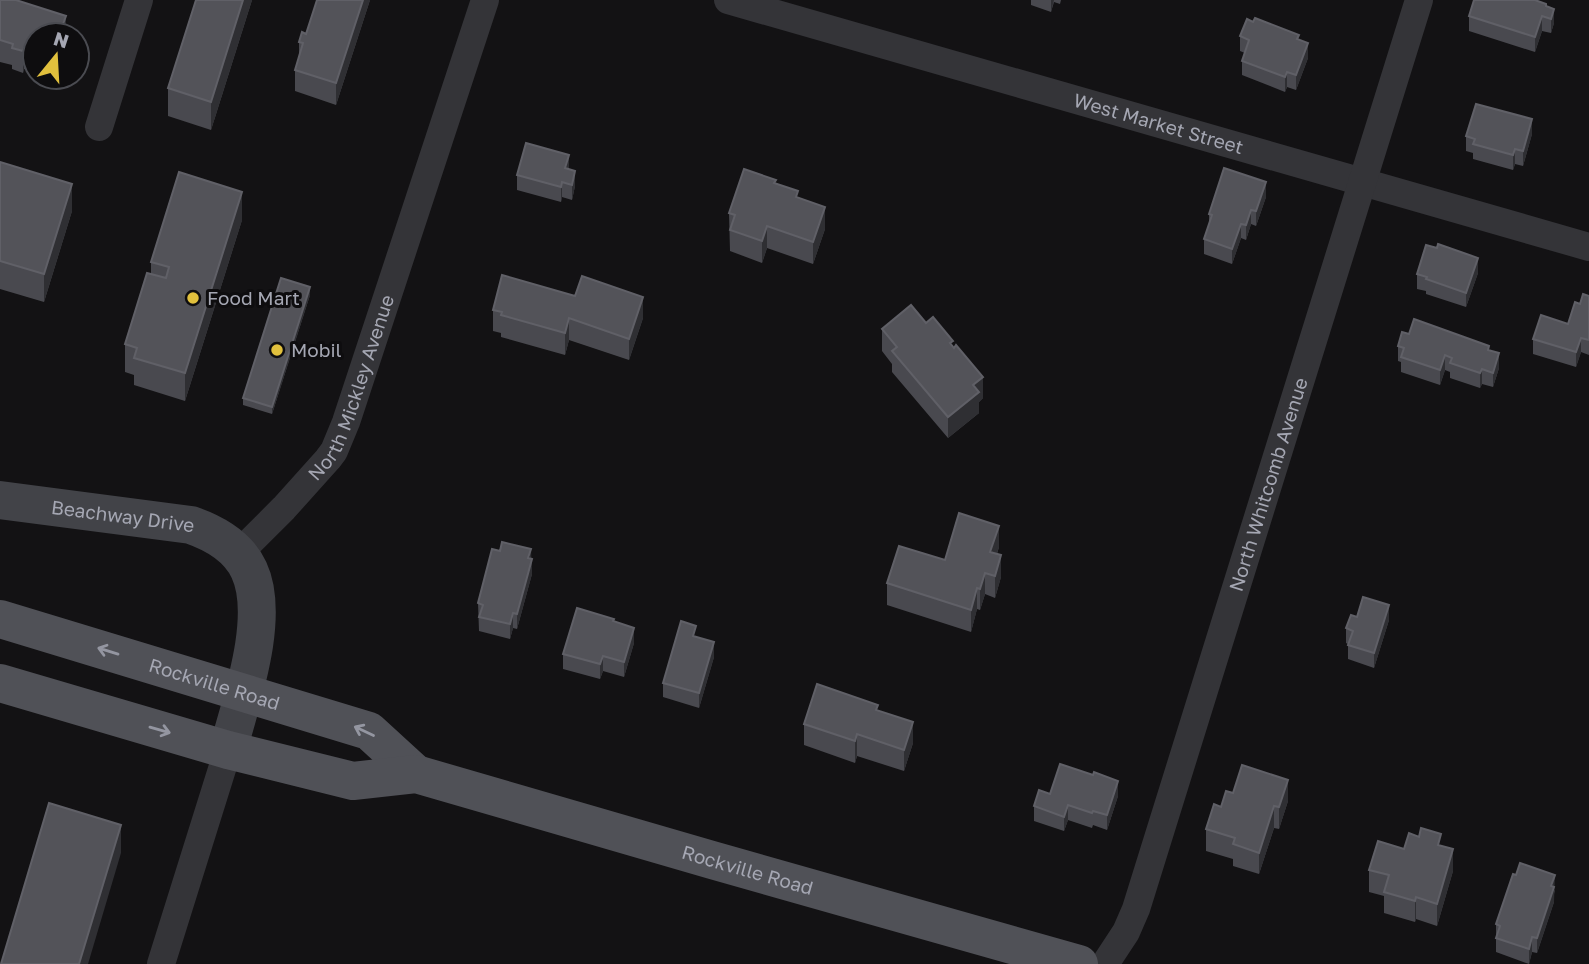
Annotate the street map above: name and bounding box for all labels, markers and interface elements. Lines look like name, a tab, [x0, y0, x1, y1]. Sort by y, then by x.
north arrow	[21, 21, 91, 91]
text: N	[51, 26, 72, 53]
street label: West Market Street	[1071, 88, 1246, 158]
place label: Food Mart	[207, 286, 300, 309]
marker: Food Mart	[185, 290, 201, 306]
street label: North Mickley Avenue	[303, 292, 398, 485]
place label: Mobil	[291, 338, 342, 361]
marker: Mobil	[269, 342, 285, 358]
street label: North Whitcomb Avenue	[1224, 375, 1312, 594]
street label: Beachway Drive	[50, 495, 196, 536]
one-way arrow	[97, 643, 119, 656]
street label: Rockville Road	[146, 653, 283, 714]
one-way arrow	[148, 724, 170, 737]
one-way arrow	[354, 724, 375, 737]
street label: Rockville Road	[679, 840, 816, 899]

